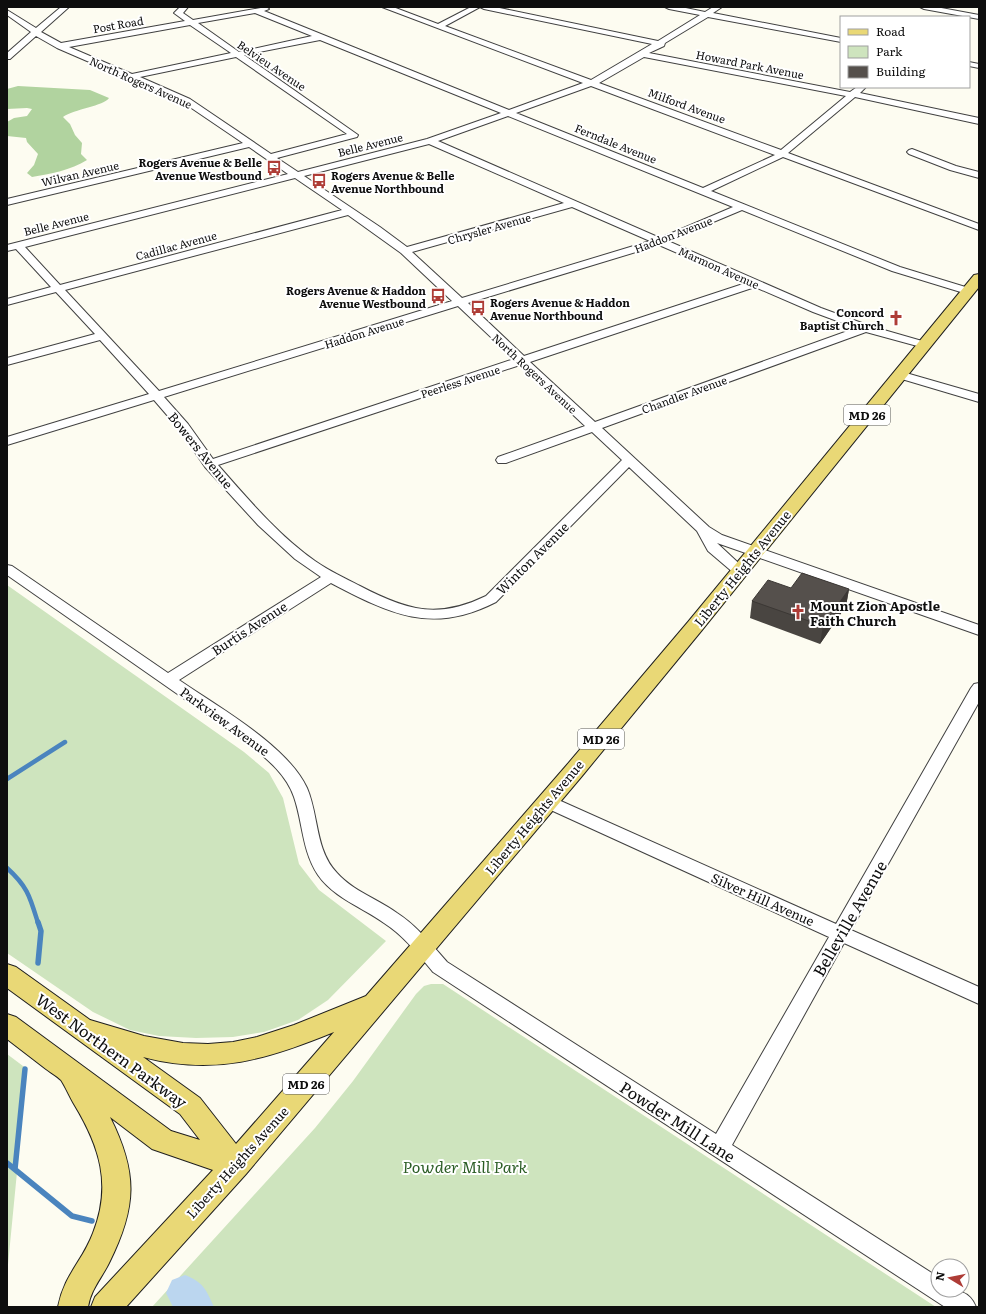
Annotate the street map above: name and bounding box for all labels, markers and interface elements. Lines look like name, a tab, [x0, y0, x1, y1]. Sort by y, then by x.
street label: Post Road	[91, 12, 145, 36]
legend	[840, 16, 970, 88]
text: Road	[876, 22, 906, 40]
street label: Belvieu Avenue	[234, 36, 310, 94]
text: Park	[876, 42, 903, 60]
street label: Howard Park Avenue	[695, 46, 806, 82]
street label: North Rogers Avenue	[87, 52, 195, 112]
text: Building	[876, 62, 926, 80]
street label: Milford Avenue	[646, 84, 728, 127]
street label: Ferndale Avenue	[573, 119, 660, 167]
street label: Belle Avenue	[336, 128, 405, 160]
place label: Rogers Avenue & Belle Avenue Westbound	[139, 154, 262, 183]
street label: Wilvan Avenue	[40, 156, 121, 190]
bus stop icon: Rogers Avenue & Belle Avenue Westbound	[265, 159, 283, 177]
place label: Rogers Avenue & Belle Avenue Northbound	[331, 167, 454, 196]
bus stop icon: Rogers Avenue & Belle Avenue Northbound	[310, 172, 328, 190]
street label: Belle Avenue	[22, 207, 91, 239]
street label: Chrysler Avenue	[445, 208, 533, 248]
street label: Haddon Avenue	[631, 212, 715, 256]
street label: Cadillac Avenue	[134, 226, 219, 264]
street label: Marmon Avenue	[676, 242, 762, 292]
place label: Rogers Avenue & Haddon Avenue Westbound	[286, 282, 426, 311]
bus stop icon: Rogers Avenue & Haddon Avenue Westbound	[429, 287, 447, 305]
place label: Rogers Avenue & Haddon Avenue Northbound	[490, 294, 630, 323]
bus stop icon: Rogers Avenue & Haddon Avenue Northbound	[469, 299, 487, 317]
place label: Concord Baptist Church	[800, 304, 884, 333]
church icon: Concord Baptist Church	[887, 309, 905, 327]
street label: Haddon Avenue	[322, 312, 406, 352]
street label: North Rogers Avenue	[489, 329, 581, 417]
street label: Peerless Avenue	[418, 361, 502, 401]
street label: Chandler Avenue	[639, 371, 729, 417]
road number: MD 26	[844, 405, 890, 425]
street label: Bowers Avenue	[164, 408, 238, 493]
street label: Liberty Heights Avenue	[689, 506, 795, 630]
street label: Winton Avenue	[491, 517, 573, 599]
street label: Burtis Avenue	[207, 596, 291, 660]
place label: Mount Zion Apostle Faith Church	[810, 596, 940, 630]
church icon: Mount Zion Apostle Faith Church	[789, 603, 807, 621]
street label: Parkview Avenue	[176, 682, 274, 760]
road number: MD 26	[578, 729, 624, 749]
street label: Liberty Heights Avenue	[480, 755, 588, 878]
street label: Belleville Avenue	[806, 856, 892, 980]
street label: Silver Hill Avenue	[708, 868, 818, 930]
street label: West Northern Parkway	[31, 987, 193, 1114]
road number: MD 26	[283, 1074, 329, 1094]
street label: Powder Mill Lane	[615, 1075, 741, 1167]
street label: Liberty Heights Avenue	[182, 1102, 293, 1222]
park label: Powder Mill Park	[403, 1154, 528, 1178]
north arrow	[930, 1258, 970, 1298]
text: N	[930, 1270, 948, 1282]

